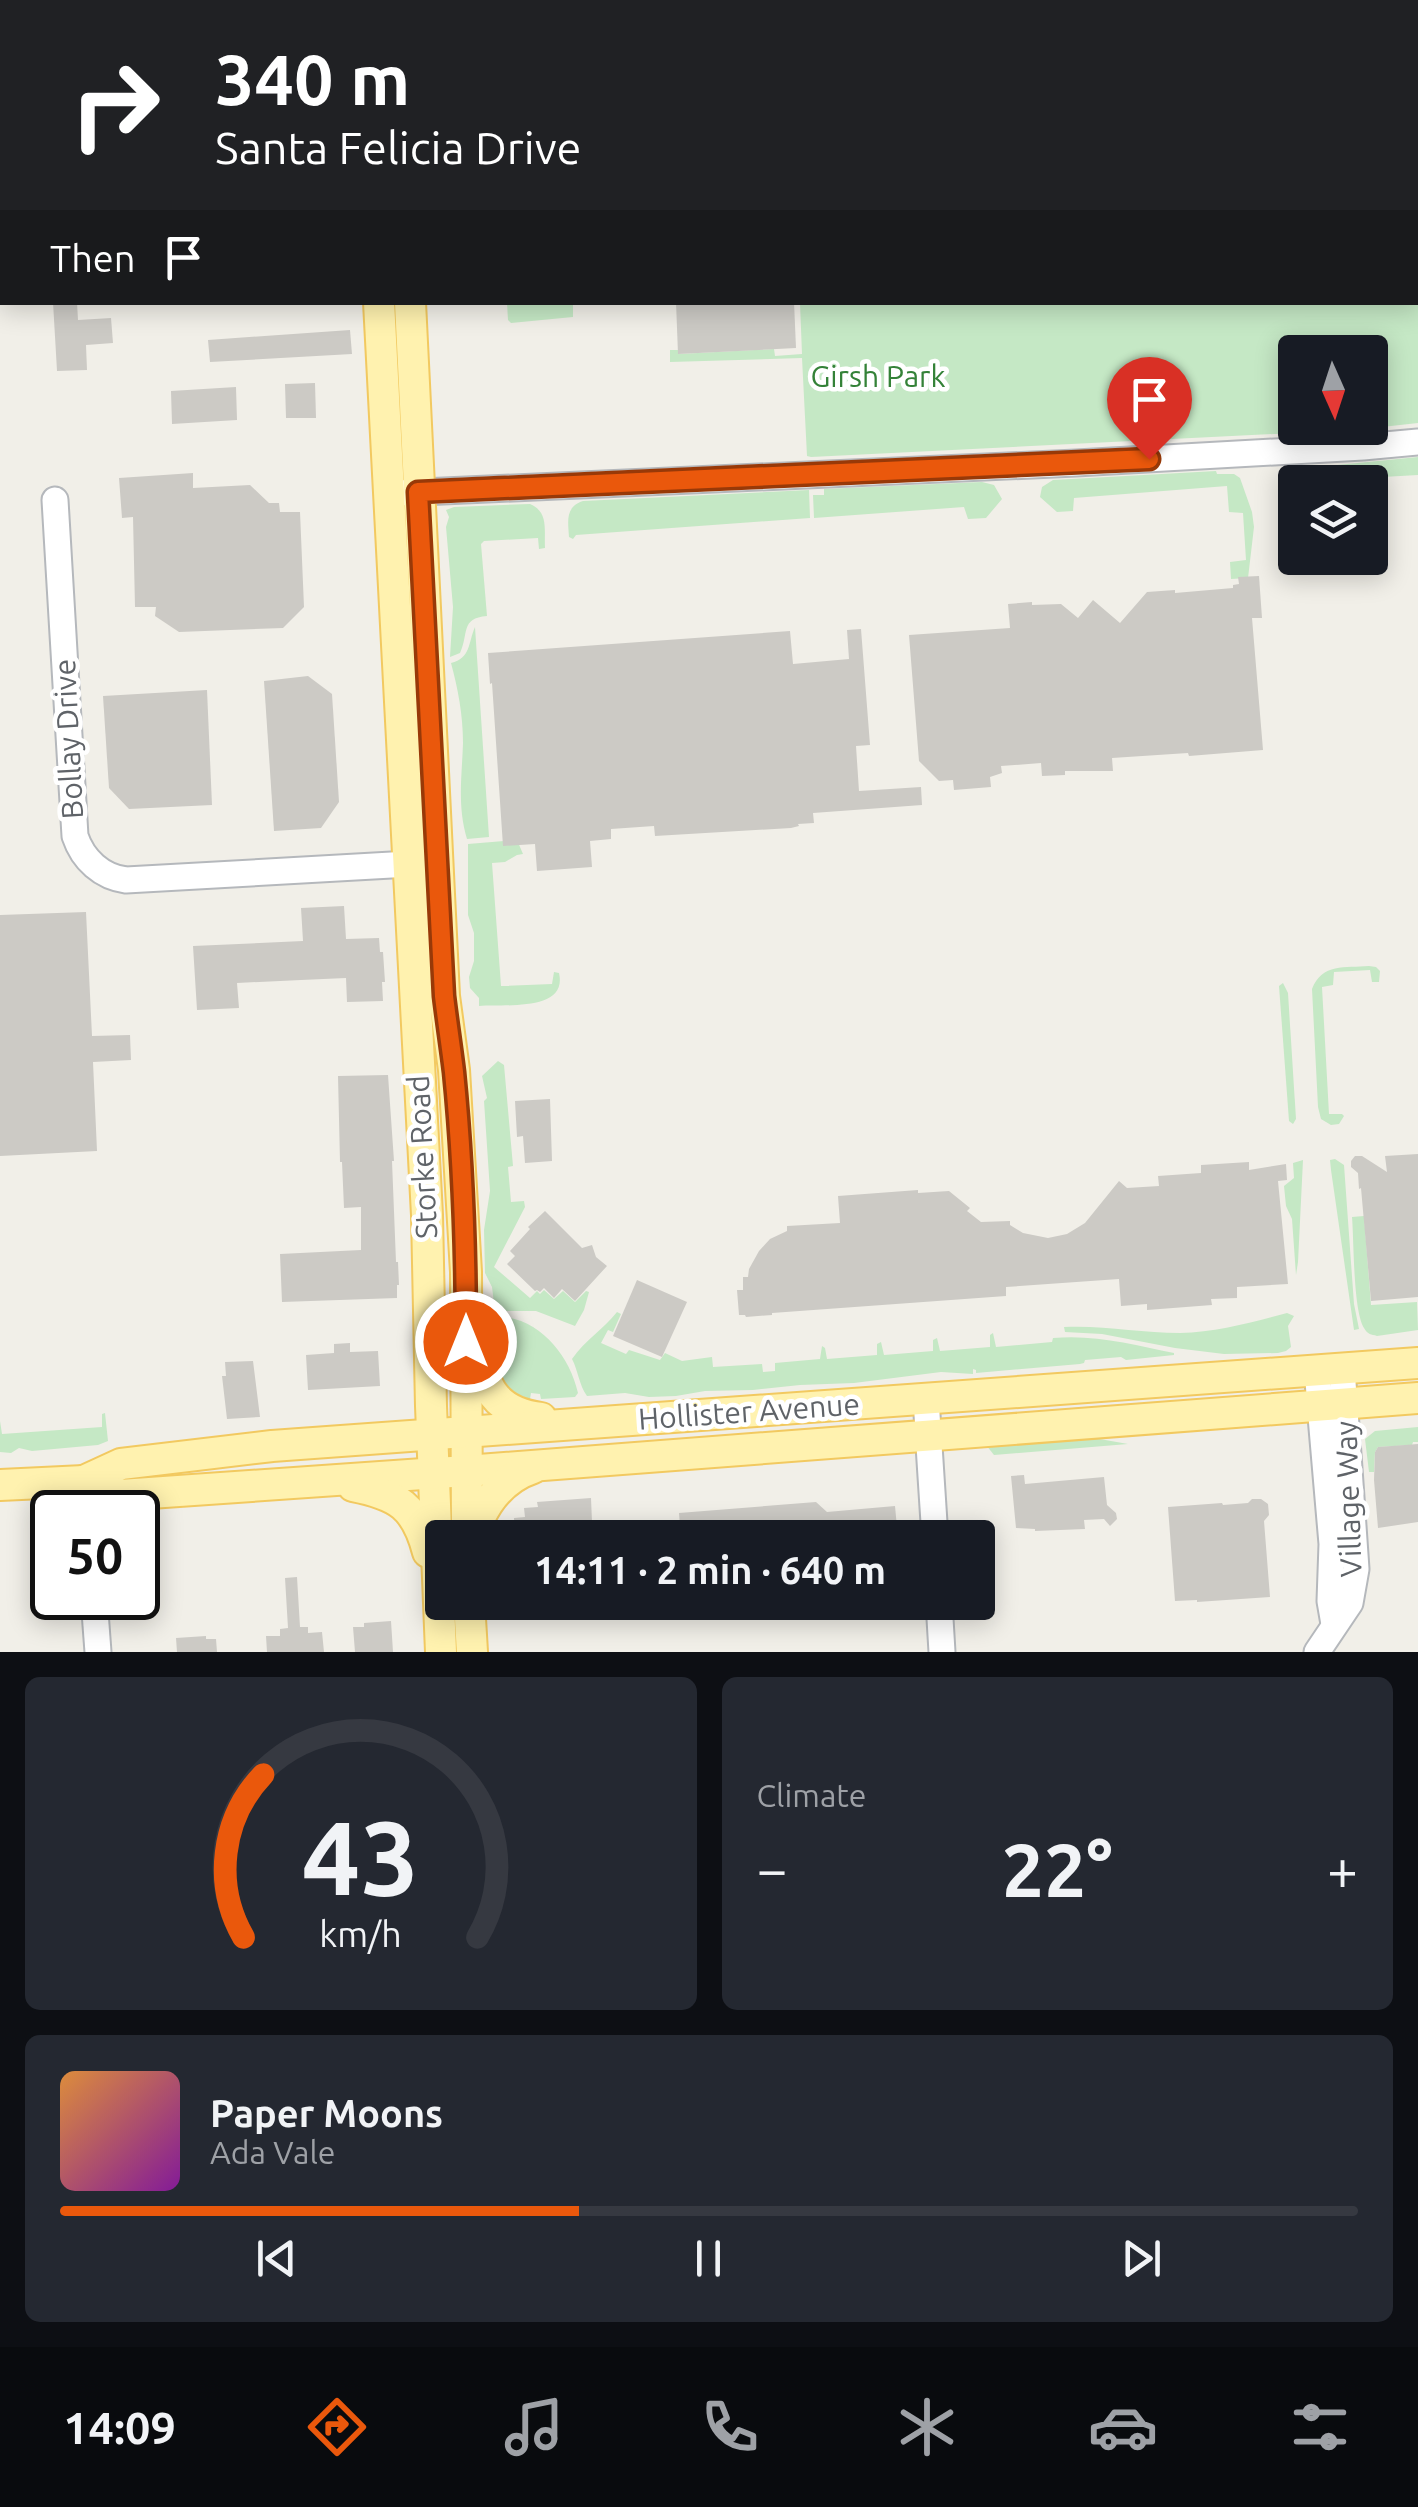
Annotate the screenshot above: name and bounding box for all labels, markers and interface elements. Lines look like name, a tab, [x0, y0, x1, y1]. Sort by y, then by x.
icon: right	[50, 40, 180, 170]
text: 340 m	[215, 40, 410, 118]
text: Santa Felicia Drive	[215, 122, 581, 173]
icon: arrive	[156, 230, 211, 285]
text: Then	[50, 237, 136, 279]
north arrow	[1278, 335, 1388, 445]
map controls	[1278, 335, 1388, 575]
pin	[1107, 357, 1192, 460]
park label: Girsh Park	[810, 359, 946, 393]
icon: arrive	[1122, 372, 1177, 427]
button: layers	[1278, 465, 1388, 575]
street label: Bollay Drive	[47, 658, 89, 820]
street label: Storke Road	[401, 1074, 443, 1240]
position arrow	[414, 1290, 518, 1394]
street label: Hollister Avenue	[637, 1386, 861, 1436]
street label: Village Way	[1328, 1420, 1368, 1578]
speed limit sign: 50	[30, 1490, 160, 1620]
text: 14:11 · 2 min · 640 m	[534, 1549, 886, 1591]
text: Climate	[757, 1777, 867, 1813]
text: 43	[302, 1798, 419, 1915]
text: 22°	[1002, 1827, 1113, 1911]
text: −	[757, 1838, 788, 1899]
text: +	[1327, 1838, 1358, 1899]
text: km/h	[319, 1914, 402, 1954]
text: Paper Moons	[210, 2092, 443, 2134]
text: Ada Vale	[210, 2134, 336, 2170]
icon: previous	[249, 2231, 304, 2286]
icon: pause	[681, 2231, 736, 2286]
icon: next	[1114, 2231, 1169, 2286]
icon: directions	[302, 2392, 372, 2462]
icon: music	[499, 2392, 569, 2462]
icon: phone	[695, 2392, 765, 2462]
icon: climate	[892, 2392, 962, 2462]
icon: car	[1088, 2392, 1158, 2462]
icon: filters	[1285, 2392, 1355, 2462]
text: 14:09	[63, 2402, 176, 2453]

